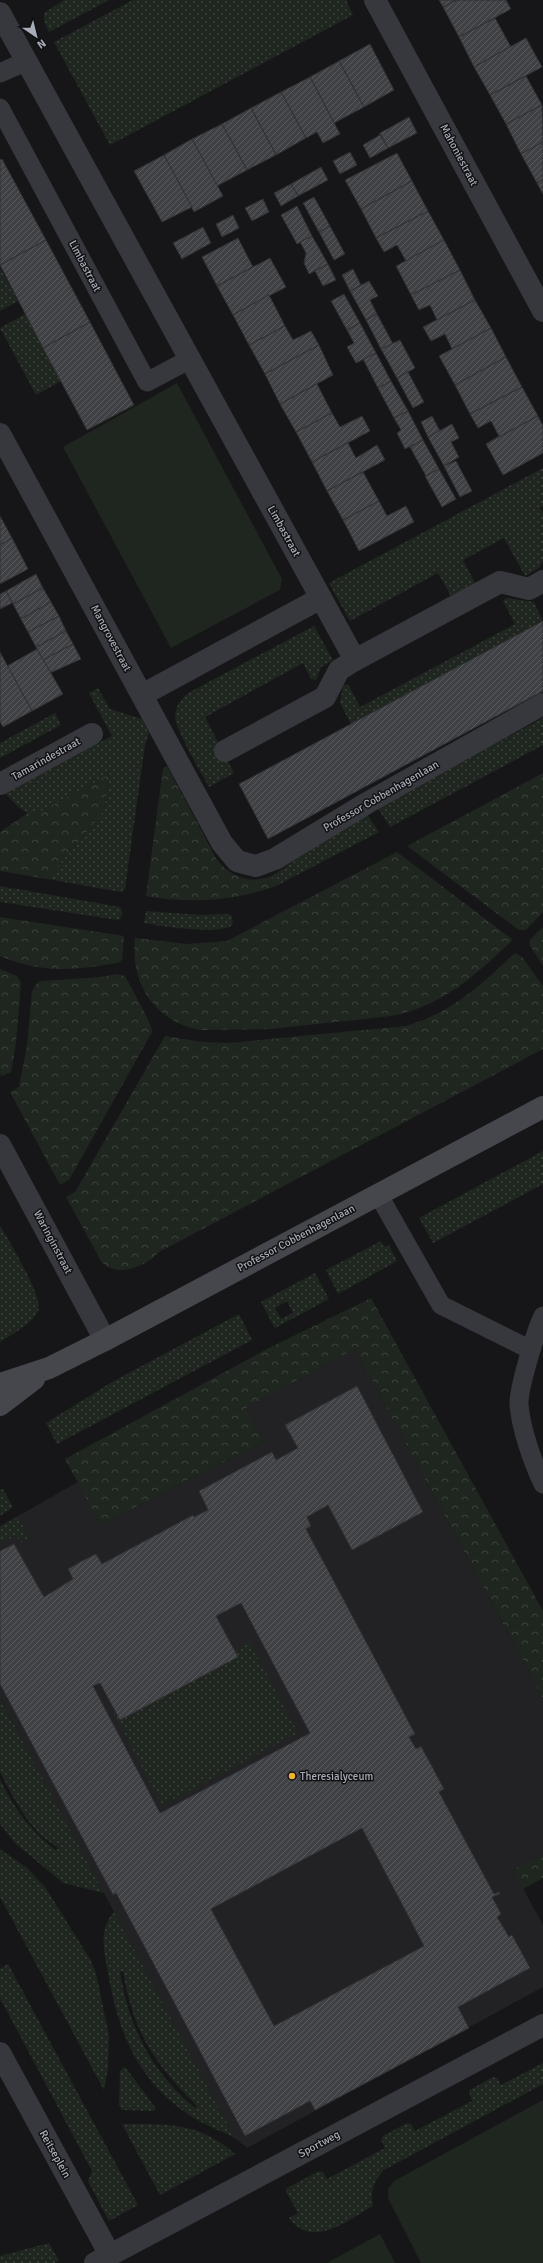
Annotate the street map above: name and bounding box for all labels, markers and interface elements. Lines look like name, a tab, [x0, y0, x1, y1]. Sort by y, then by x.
north arrow	[16, 16, 56, 56]
text: N	[35, 36, 48, 51]
street label: Mahoniestraat	[437, 122, 481, 188]
street label: Limbastraat	[66, 238, 104, 294]
street label: Limbastraat	[265, 503, 303, 559]
street label: Mangrovestraat	[88, 602, 134, 674]
street label: Tamarindestraat	[9, 735, 83, 783]
street label: Professor Cobbenhagenlaan	[321, 758, 441, 834]
street label: Professor Cobbenhagenlaan	[235, 1201, 357, 1275]
street label: Waringinstraat	[31, 1208, 75, 1276]
place label: Theresialyceum	[300, 1770, 373, 1783]
marker: Theresialyceum	[287, 1771, 297, 1781]
street label: Reitseplein	[37, 2128, 73, 2180]
street label: Sportweg	[296, 2128, 342, 2160]

